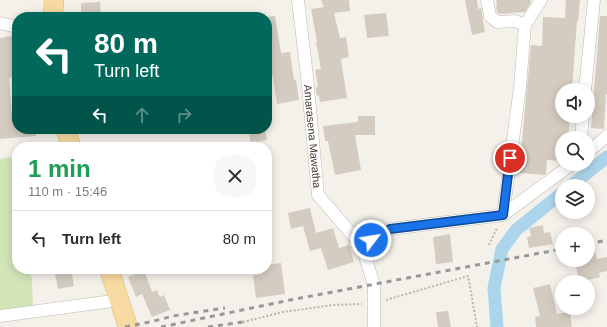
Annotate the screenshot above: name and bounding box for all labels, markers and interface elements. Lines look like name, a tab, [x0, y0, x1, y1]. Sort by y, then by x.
icon: left	[28, 28, 80, 80]
text: 80 m	[94, 28, 158, 59]
text: Turn left	[94, 61, 159, 81]
map controls	[555, 83, 595, 315]
button: sound	[555, 83, 595, 123]
street label: Amarasena Mawatha	[302, 84, 323, 189]
icon: left	[89, 104, 111, 126]
icon: ahead	[131, 104, 153, 126]
icon: right	[173, 104, 195, 126]
button: search	[555, 131, 595, 171]
pin	[493, 141, 527, 175]
icon: arrive	[499, 147, 521, 169]
text: 1 min	[28, 155, 91, 182]
button: close	[214, 155, 256, 197]
button: layers	[555, 179, 595, 219]
text: 110 m · 15:46	[28, 184, 107, 199]
position arrow	[350, 219, 392, 261]
button: +	[555, 227, 595, 267]
icon: left	[28, 228, 50, 250]
text: Turn left	[62, 230, 121, 247]
text: 80 m	[223, 230, 256, 247]
button: −	[555, 275, 595, 315]

